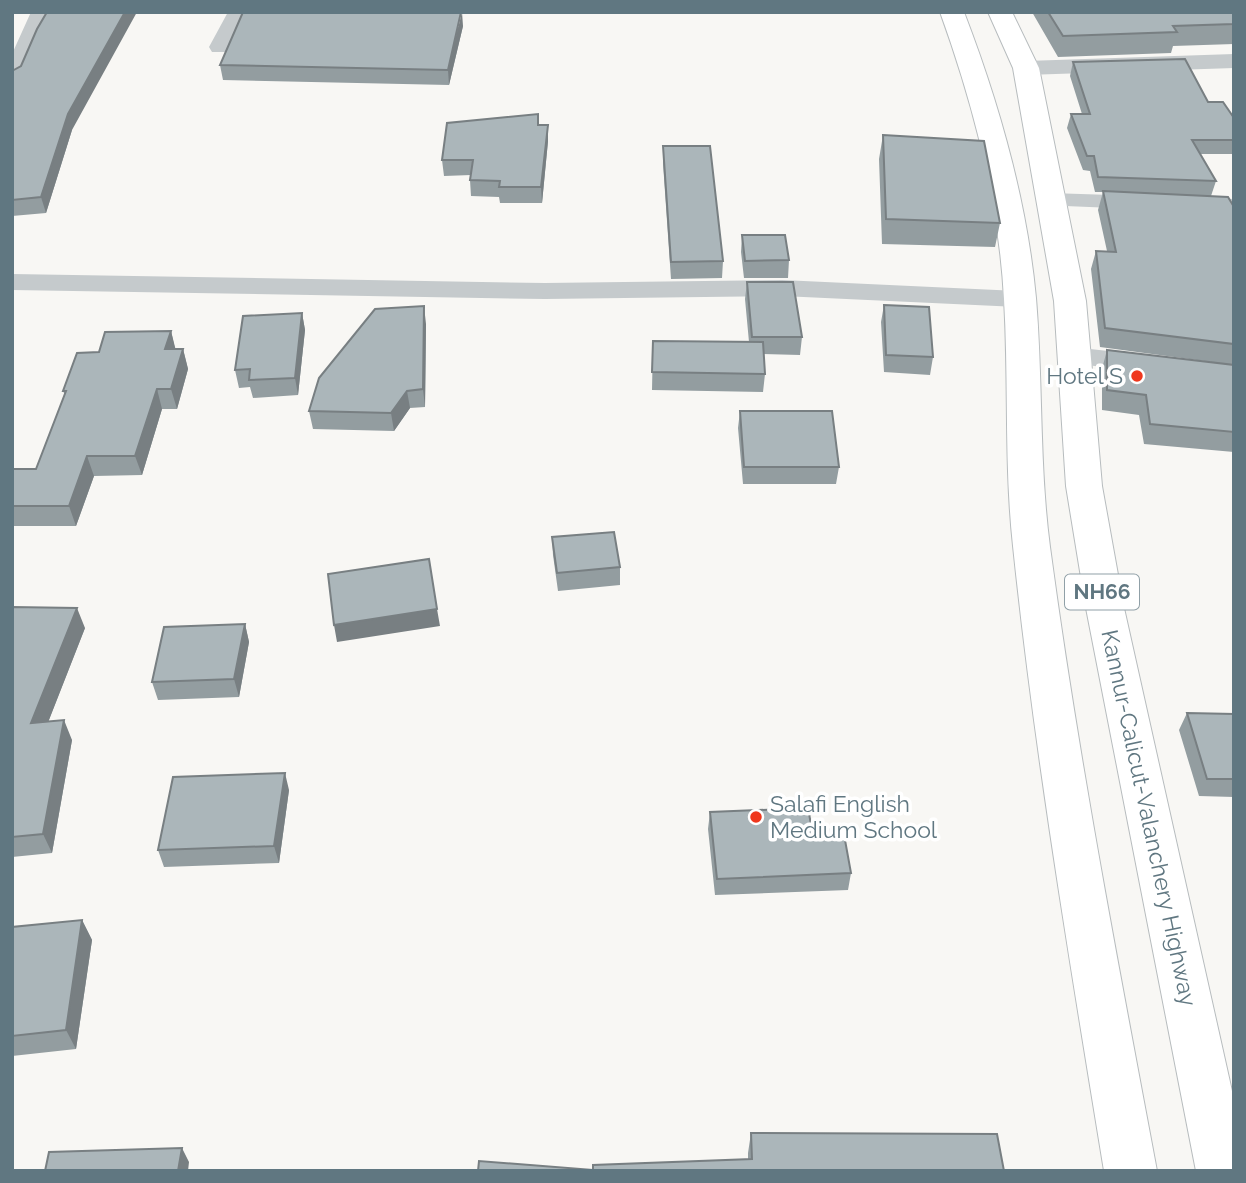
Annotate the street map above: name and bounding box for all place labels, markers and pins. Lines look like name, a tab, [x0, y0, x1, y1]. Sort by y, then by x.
place label: Hotel S	[1046, 362, 1123, 389]
marker: Hotel S	[1129, 368, 1145, 384]
place label: Salafi English Medium School	[770, 790, 938, 843]
marker: Salafi English Medium School	[748, 809, 764, 825]

